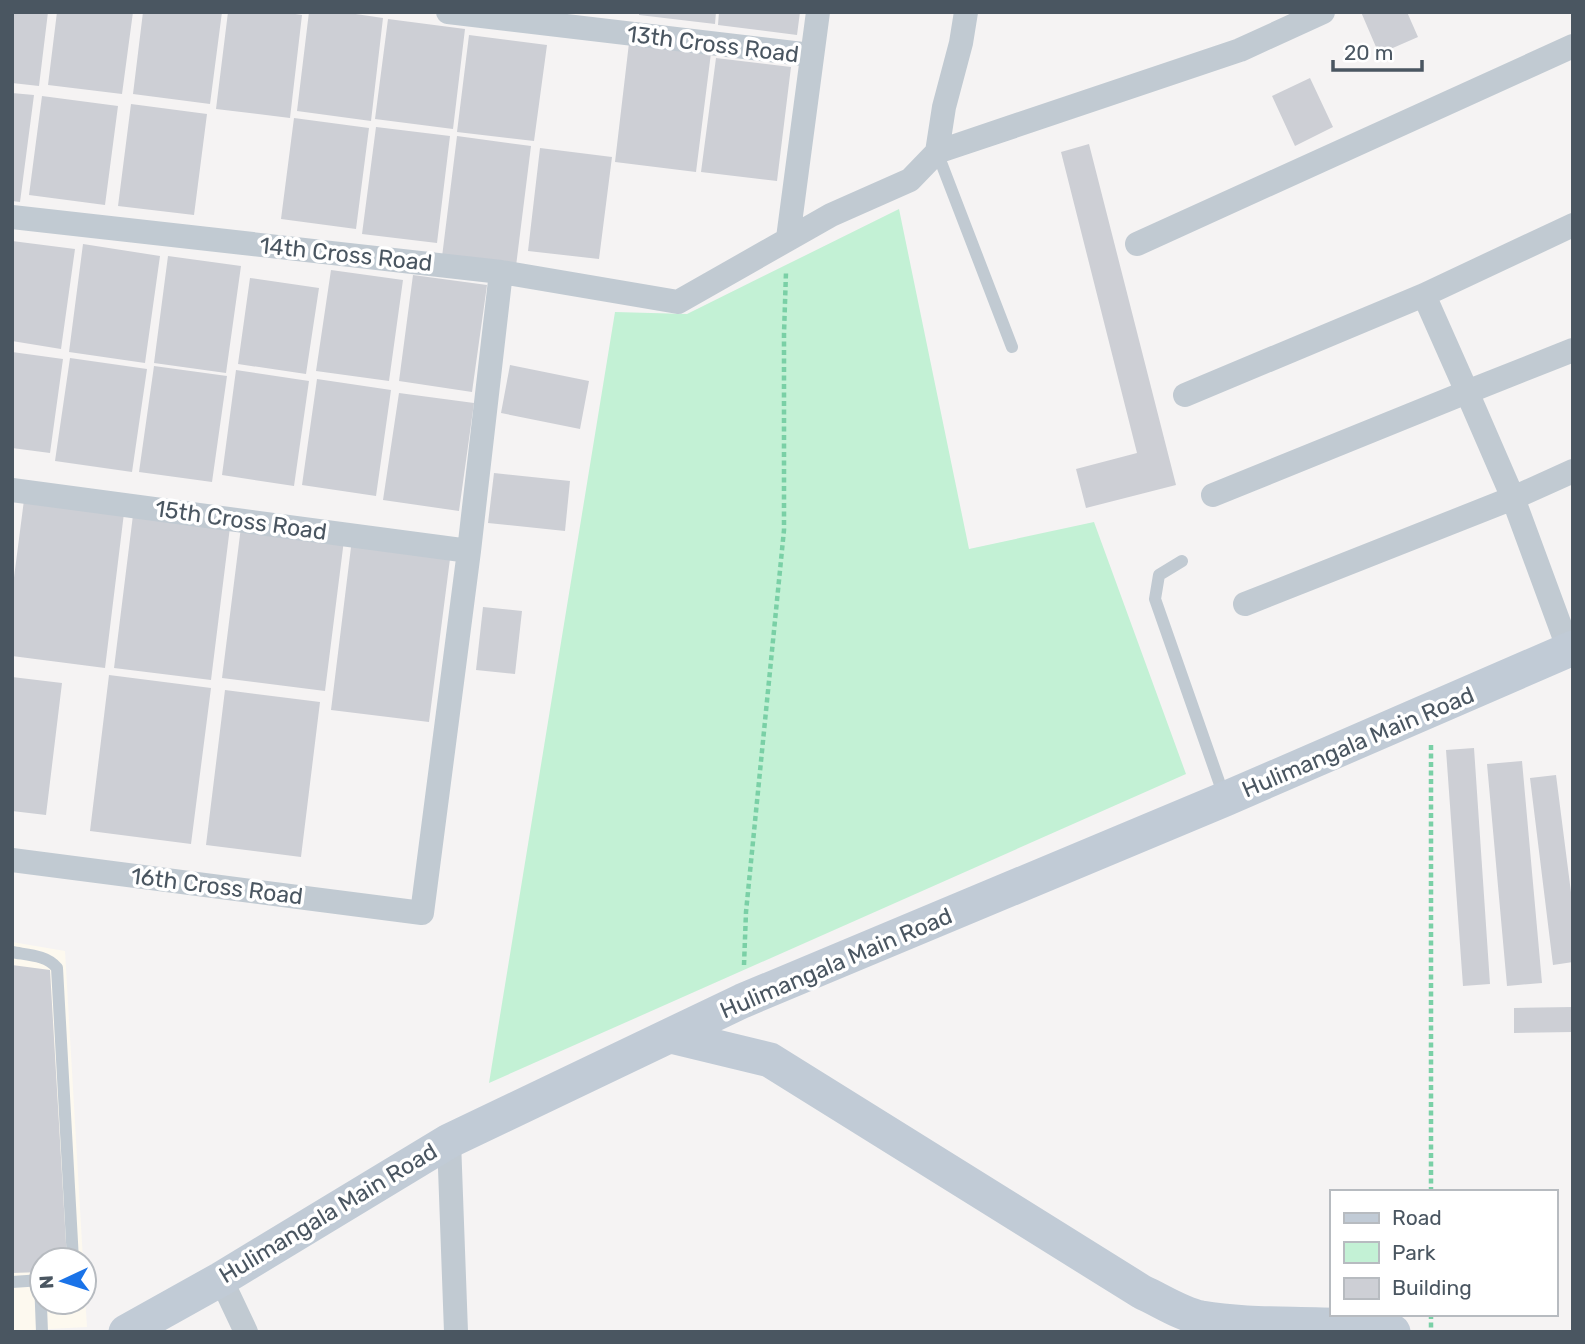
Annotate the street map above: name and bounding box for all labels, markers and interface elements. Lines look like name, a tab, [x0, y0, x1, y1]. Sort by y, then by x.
street label: 13th Cross Road	[625, 20, 801, 68]
scale bar	[1333, 28, 1422, 72]
text: 20 m	[1344, 40, 1393, 65]
street label: 14th Cross Road	[258, 231, 434, 277]
street label: 15th Cross Road	[154, 494, 328, 546]
street label: Hulimangala Main Road	[1238, 680, 1478, 804]
street label: 16th Cross Road	[129, 862, 305, 910]
street label: Hulimangala Main Road	[716, 901, 956, 1025]
street label: Hulimangala Main Road	[214, 1137, 442, 1289]
legend	[1330, 1190, 1557, 1316]
text: Road	[1392, 1205, 1442, 1230]
text: Park	[1392, 1240, 1436, 1265]
north arrow	[28, 1246, 98, 1316]
text: N	[35, 1275, 58, 1290]
text: Building	[1392, 1275, 1472, 1300]

